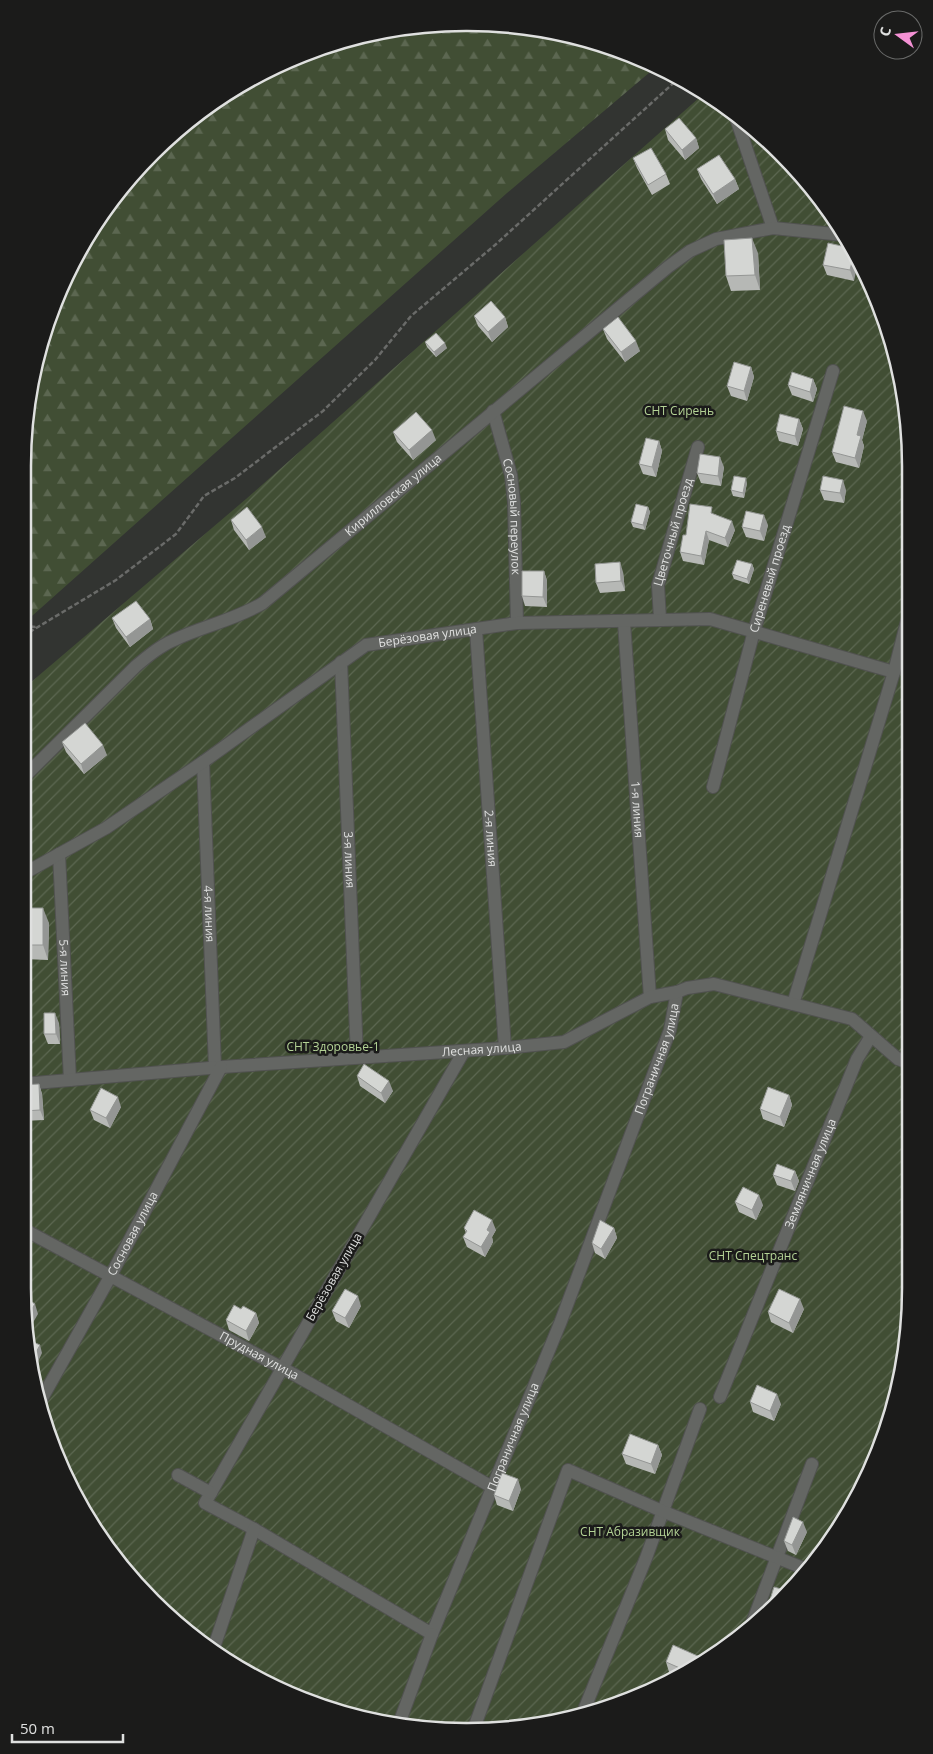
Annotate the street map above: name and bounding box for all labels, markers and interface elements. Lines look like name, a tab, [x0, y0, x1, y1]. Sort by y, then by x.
north arrow	[873, 10, 923, 60]
text: С	[875, 25, 895, 38]
park label: СНТ Сирень	[644, 402, 714, 419]
street label: Кирилловская улица	[341, 449, 445, 540]
street label: Сосновый переулок	[499, 456, 525, 576]
street label: Цветочный проезд	[649, 476, 697, 588]
street label: Сиреневый проезд	[745, 522, 794, 635]
street label: Берёзовая улица	[377, 620, 478, 651]
street label: 1-я линия	[627, 781, 648, 839]
street label: 2-я линия	[481, 809, 501, 867]
street label: 3-я линия	[340, 831, 359, 889]
street label: 4-я линия	[200, 885, 219, 943]
street label: 5-я линия	[55, 939, 75, 997]
street label: Пограничная улица	[630, 1002, 683, 1117]
street label: Лесная улица	[441, 1037, 522, 1060]
park label: СНТ Здоровье-1	[286, 1038, 380, 1055]
street label: Земляничная улица	[780, 1116, 840, 1231]
street label: Сосновая улица	[103, 1188, 162, 1279]
street label: Берёзовая улица	[301, 1230, 366, 1324]
park label: СНТ Спецтранс	[709, 1247, 797, 1264]
street label: Прудная улица	[217, 1327, 302, 1384]
street label: Пограничная улица	[483, 1380, 543, 1494]
park label: СНТ Абразивщик	[580, 1523, 681, 1540]
scale bar	[12, 1712, 124, 1744]
text: 50 m	[20, 1718, 55, 1738]

